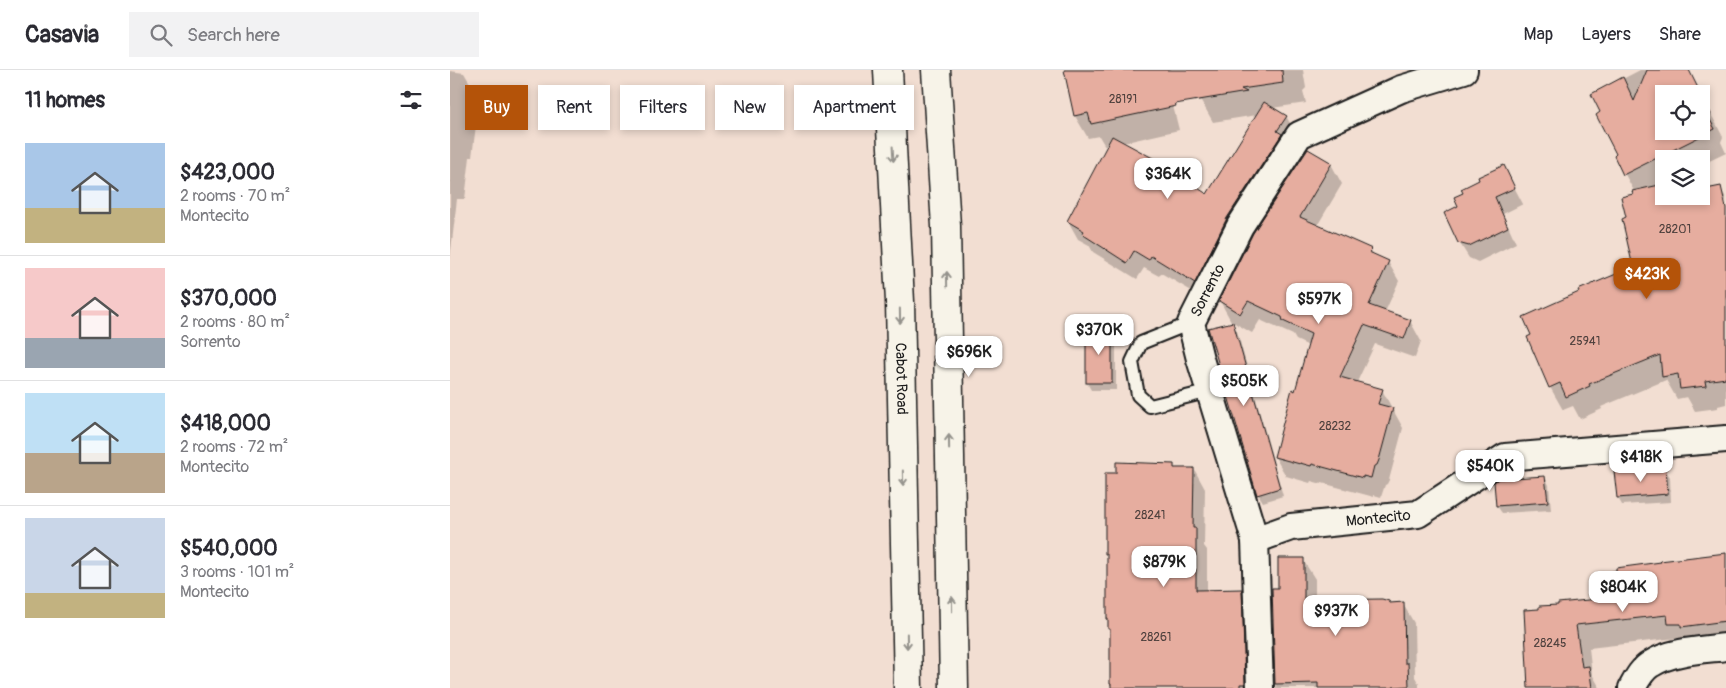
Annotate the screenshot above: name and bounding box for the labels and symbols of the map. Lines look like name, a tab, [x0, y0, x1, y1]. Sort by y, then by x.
house number: 28191	[1109, 92, 1137, 107]
one-way arrow	[888, 145, 897, 161]
pin: $364K	[1133, 158, 1203, 200]
house number: 28201	[1659, 222, 1691, 237]
pin: $423K	[1612, 258, 1682, 300]
street label: Sorrento	[1186, 261, 1229, 320]
one-way arrow	[942, 272, 951, 288]
pin: $597K	[1284, 282, 1354, 325]
one-way arrow	[895, 308, 905, 324]
pin: $370K	[1064, 314, 1134, 356]
house number: 25941	[1569, 334, 1601, 349]
pin: $696K	[934, 336, 1004, 378]
street label: Cabot Road	[891, 342, 912, 415]
pin: $505K	[1209, 364, 1279, 407]
house number: 28232	[1319, 419, 1352, 434]
one-way arrow	[944, 434, 954, 450]
pin: $418K	[1606, 440, 1676, 483]
pin: $540K	[1455, 450, 1525, 492]
one-way arrow	[898, 470, 908, 486]
street label: Montecito	[1345, 505, 1412, 531]
house number: 28241	[1134, 508, 1166, 523]
pin: $879K	[1129, 546, 1199, 588]
pin: $804K	[1588, 570, 1658, 613]
pin: $937K	[1301, 594, 1371, 637]
one-way arrow	[947, 597, 957, 613]
house number: 28261	[1140, 630, 1172, 645]
one-way arrow	[902, 633, 911, 649]
house number: 28245	[1534, 636, 1566, 651]

